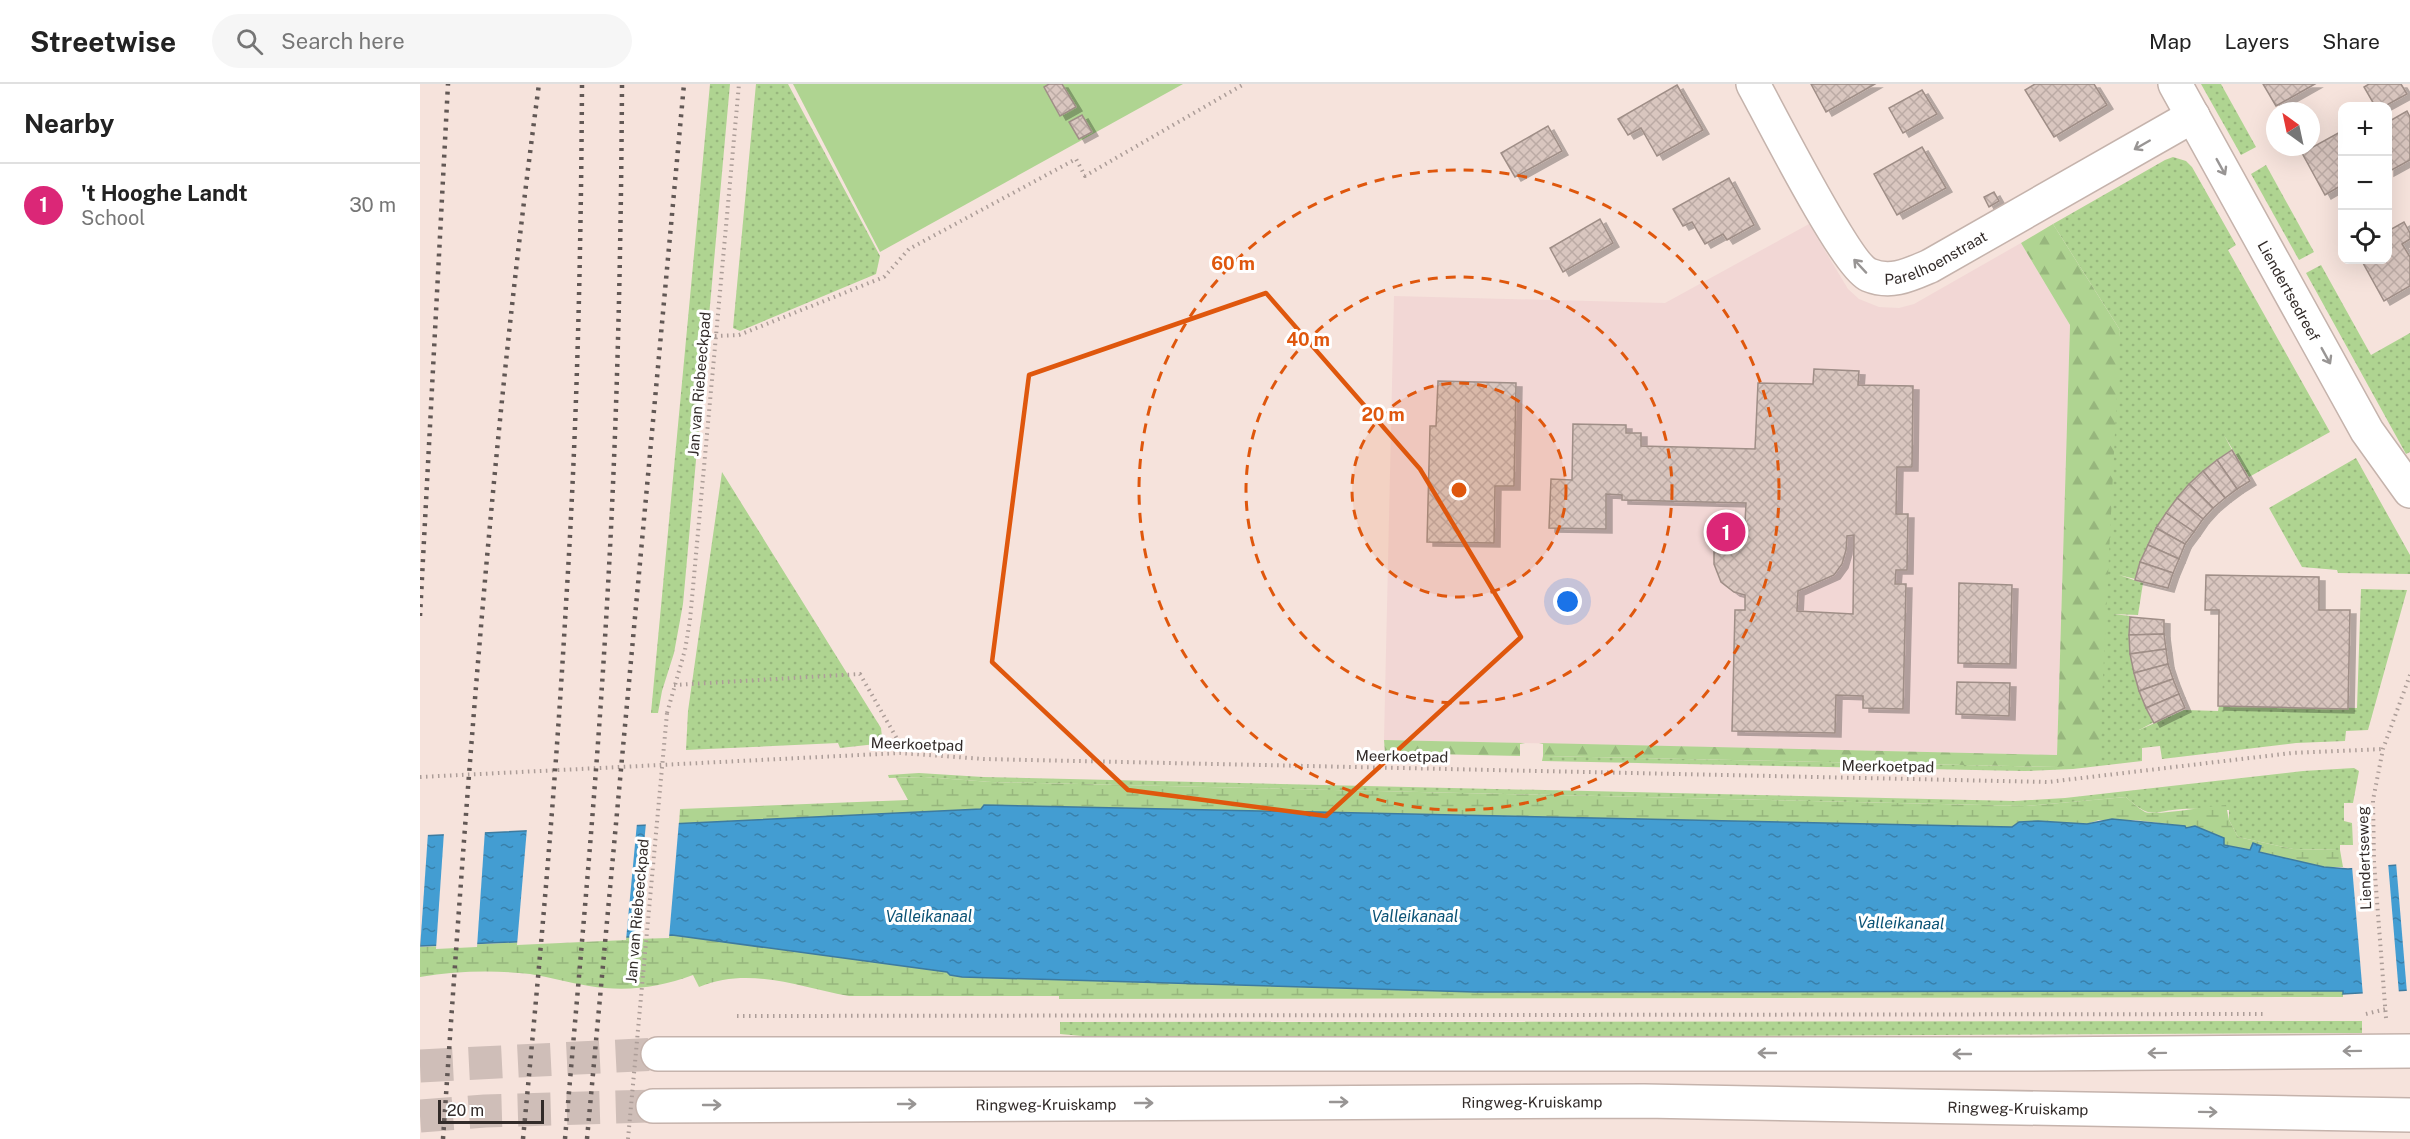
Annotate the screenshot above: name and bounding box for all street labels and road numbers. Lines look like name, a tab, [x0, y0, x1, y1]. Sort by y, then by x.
street label: Parelhoenstraat	[1884, 227, 1990, 287]
street label: Liendertsedreef	[2255, 237, 2324, 344]
street label: Jan van Riebeeckpad	[684, 311, 714, 457]
street label: Meerkoetpad	[870, 734, 964, 754]
street label: Meerkoetpad	[1356, 747, 1448, 765]
street label: Meerkoetpad	[1842, 757, 1934, 775]
street label: Liendertseweg	[2354, 806, 2374, 910]
street label: Jan van Riebeeckpad	[622, 838, 652, 984]
street label: Ringweg-Kruiskamp	[1461, 1093, 1603, 1110]
street label: Ringweg-Kruiskamp	[975, 1095, 1117, 1113]
street label: Ringweg-Kruiskamp	[1947, 1098, 2089, 1118]

